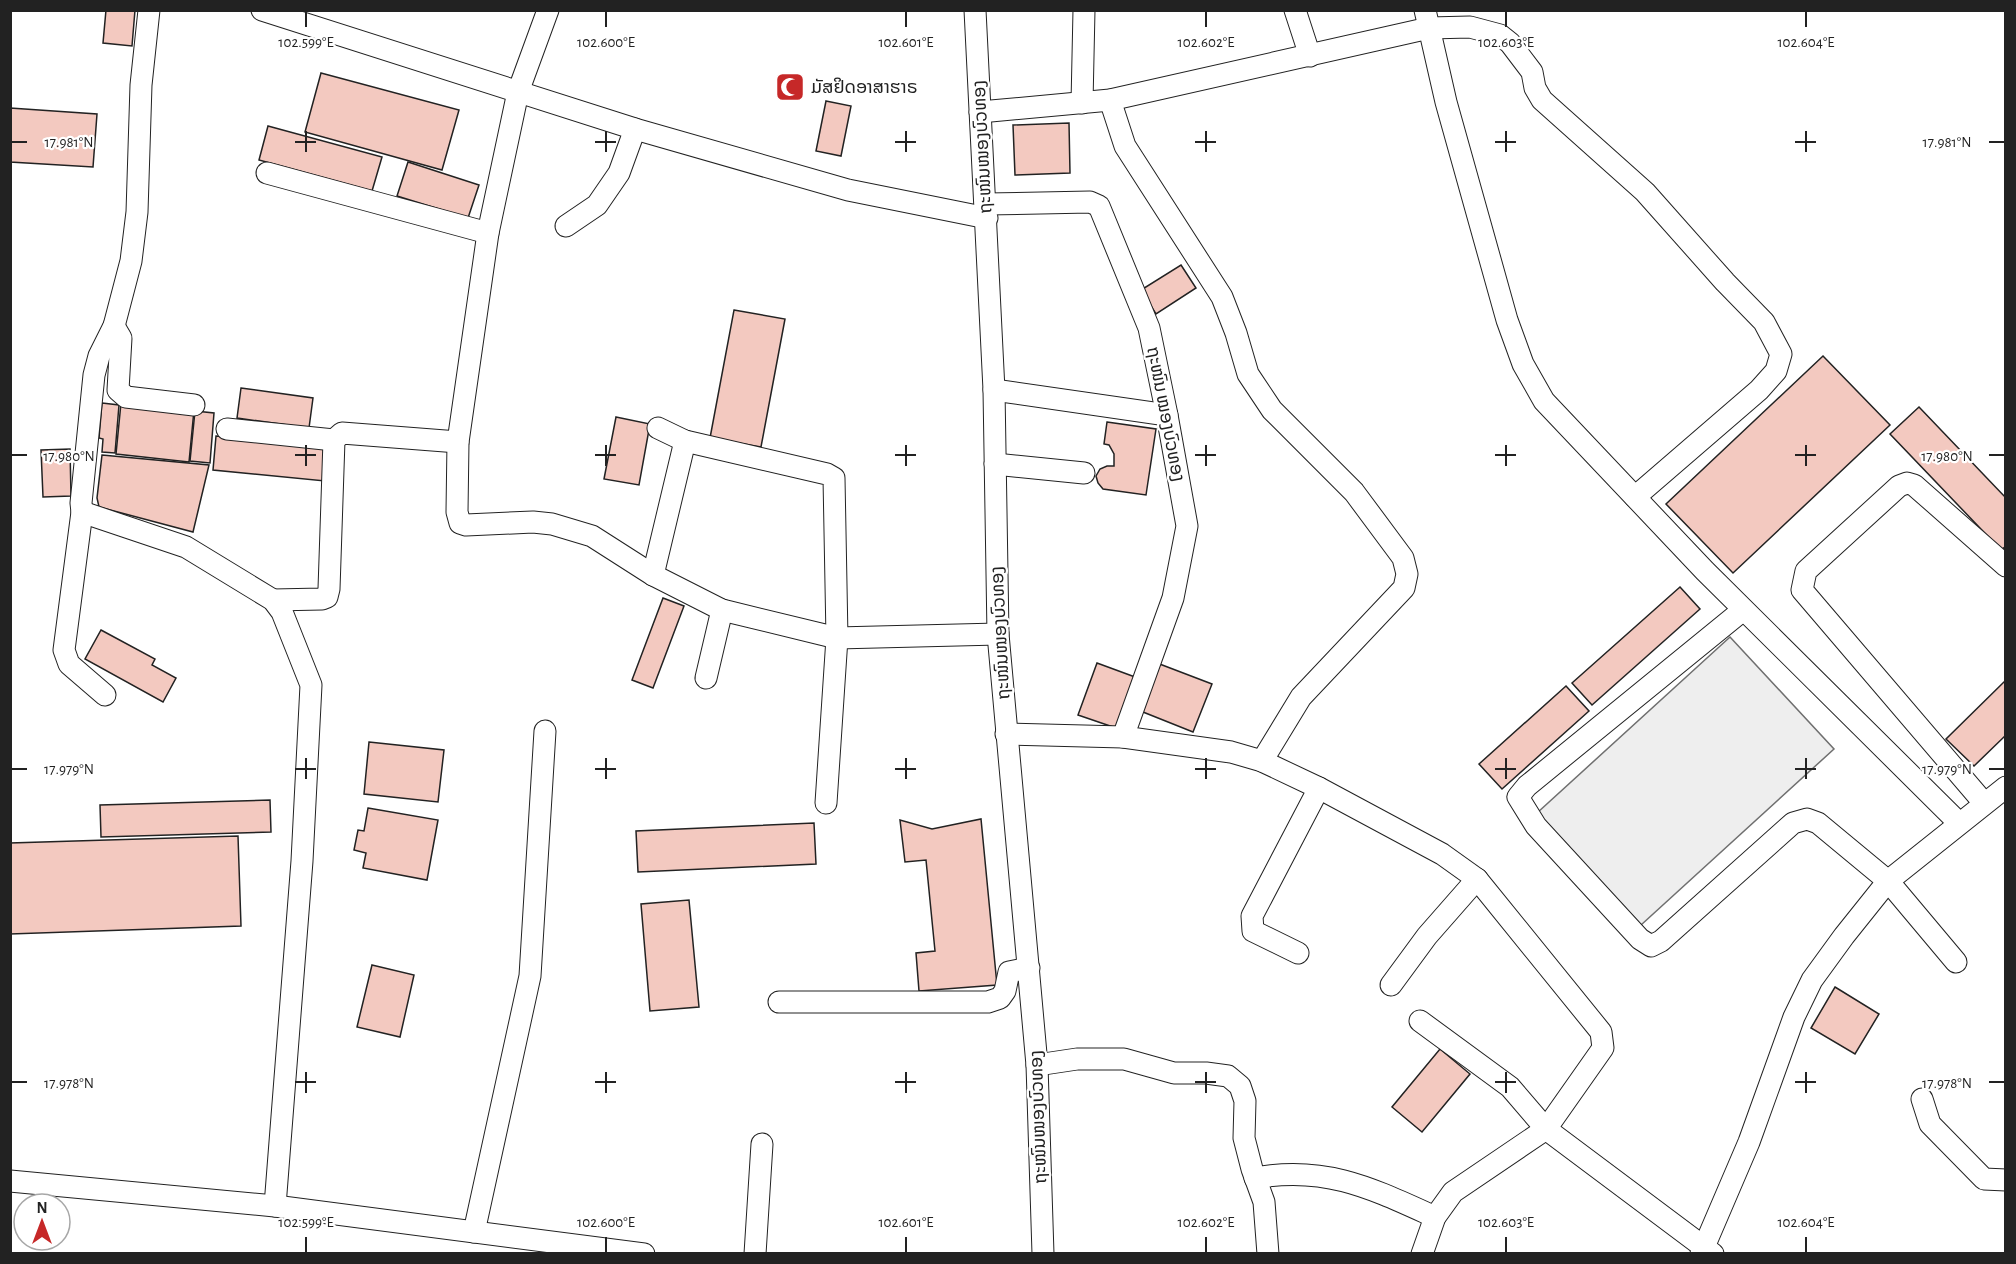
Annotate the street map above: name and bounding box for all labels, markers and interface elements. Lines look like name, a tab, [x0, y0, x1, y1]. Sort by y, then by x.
text: 102.599°E	[278, 35, 334, 50]
text: 102.600°E	[577, 35, 635, 50]
text: 102.601°E	[878, 35, 934, 50]
text: 102.602°E	[1178, 35, 1234, 50]
text: 102.603°E	[1478, 35, 1534, 50]
text: 102.604°E	[1777, 35, 1835, 50]
mosque icon: ມັສຢິດອາສາຮາຣ	[774, 71, 806, 103]
place label: ມັສຢິດອາສາຮາຣ	[811, 77, 918, 97]
street label: ຖະໜົນໜອງບົວທອງ	[970, 80, 995, 214]
text: 17.981°N	[45, 135, 93, 150]
text: 17.981°N	[1923, 135, 1971, 150]
street label: ຖະໜົນ ໝອງບົວທອງ	[1143, 345, 1188, 483]
text: 17.980°N	[43, 449, 95, 464]
text: 17.980°N	[1921, 449, 1973, 464]
street label: ຖະໜົນໜອງບົວທອງ	[988, 566, 1013, 700]
text: 17.979°N	[44, 762, 94, 777]
text: 17.979°N	[1922, 762, 1972, 777]
street label: ຖະໜົນໜອງບົວທອງ	[1027, 1050, 1050, 1184]
text: 17.978°N	[44, 1076, 94, 1091]
text: 17.978°N	[1922, 1076, 1972, 1091]
north arrow	[12, 1192, 72, 1252]
text: N	[36, 1200, 48, 1216]
text: 102.599°E	[278, 1215, 334, 1230]
text: 102.600°E	[577, 1215, 635, 1230]
text: 102.601°E	[878, 1215, 934, 1230]
text: 102.602°E	[1178, 1215, 1234, 1230]
text: 102.603°E	[1478, 1215, 1534, 1230]
text: 102.604°E	[1777, 1215, 1835, 1230]

